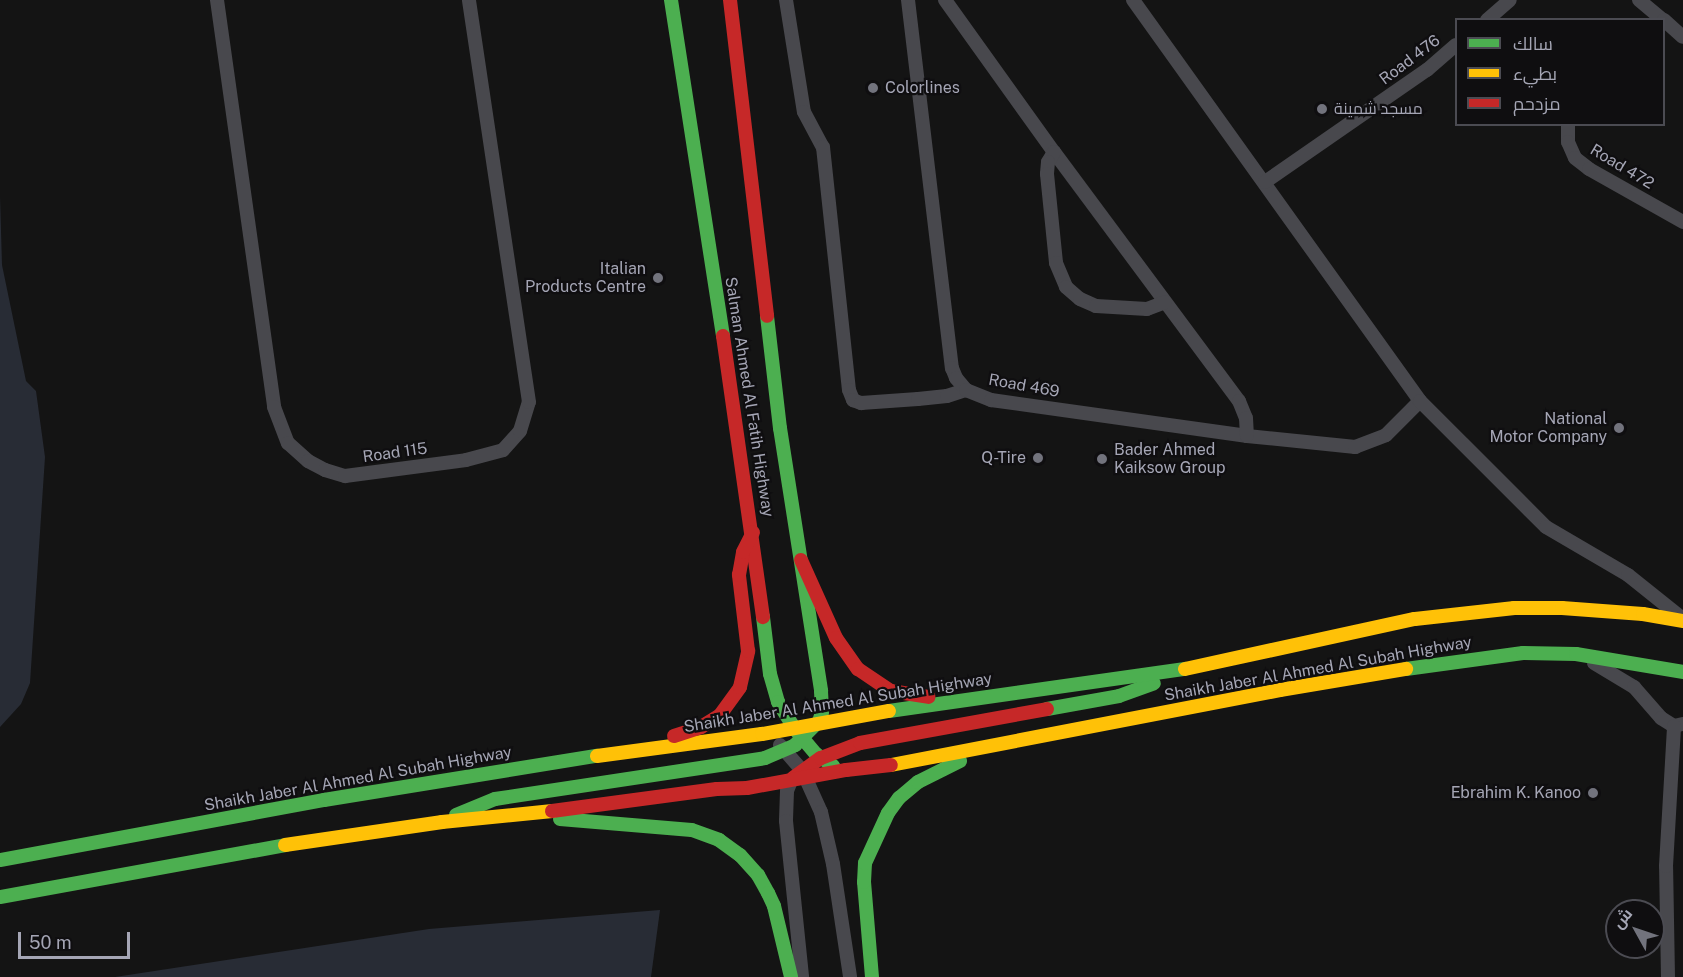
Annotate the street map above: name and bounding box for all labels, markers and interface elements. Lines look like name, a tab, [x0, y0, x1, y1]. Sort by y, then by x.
legend	[1455, 18, 1665, 126]
street label: Road 476	[1376, 31, 1444, 89]
text: سالك	[1513, 33, 1553, 54]
text: بطيء	[1513, 63, 1557, 84]
place label: Colorlines	[885, 78, 960, 98]
marker: Colorlines	[866, 81, 880, 95]
text: مزدحم	[1513, 93, 1561, 114]
place label: مسجد شمينة	[1334, 99, 1423, 119]
marker: مسجد شمينة	[1315, 102, 1329, 116]
street label: Road 472	[1587, 140, 1657, 194]
place label: Italian Products Centre	[525, 259, 646, 297]
marker: Italian Products Centre	[651, 271, 665, 285]
street label: Salman Ahmed Al Fatih Highway	[721, 276, 777, 518]
street label: Road 469	[987, 370, 1061, 402]
place label: National Motor Company	[1489, 409, 1607, 447]
marker: National Motor Company	[1612, 421, 1626, 435]
street label: Road 115	[361, 439, 429, 467]
place label: Bader Ahmed Kaiksow Group	[1114, 440, 1226, 478]
place label: Q-Tire	[981, 448, 1026, 468]
marker: Q-Tire	[1031, 451, 1045, 465]
marker: Bader Ahmed Kaiksow Group	[1095, 452, 1109, 466]
street label: Shaikh Jaber Al Ahmed Al Subah Highway	[1163, 632, 1473, 706]
street label: Shaikh Jaber Al Ahmed Al Subah Highway	[682, 669, 994, 737]
street label: Shaikh Jaber Al Ahmed Al Subah Highway	[203, 742, 513, 816]
place label: Ebrahim K. Kanoo	[1451, 783, 1581, 803]
marker: Ebrahim K. Kanoo	[1586, 786, 1600, 800]
north arrow	[1605, 899, 1665, 959]
text: ش	[1608, 904, 1636, 932]
scale bar	[21, 920, 134, 958]
text: 50 m	[29, 932, 72, 953]

